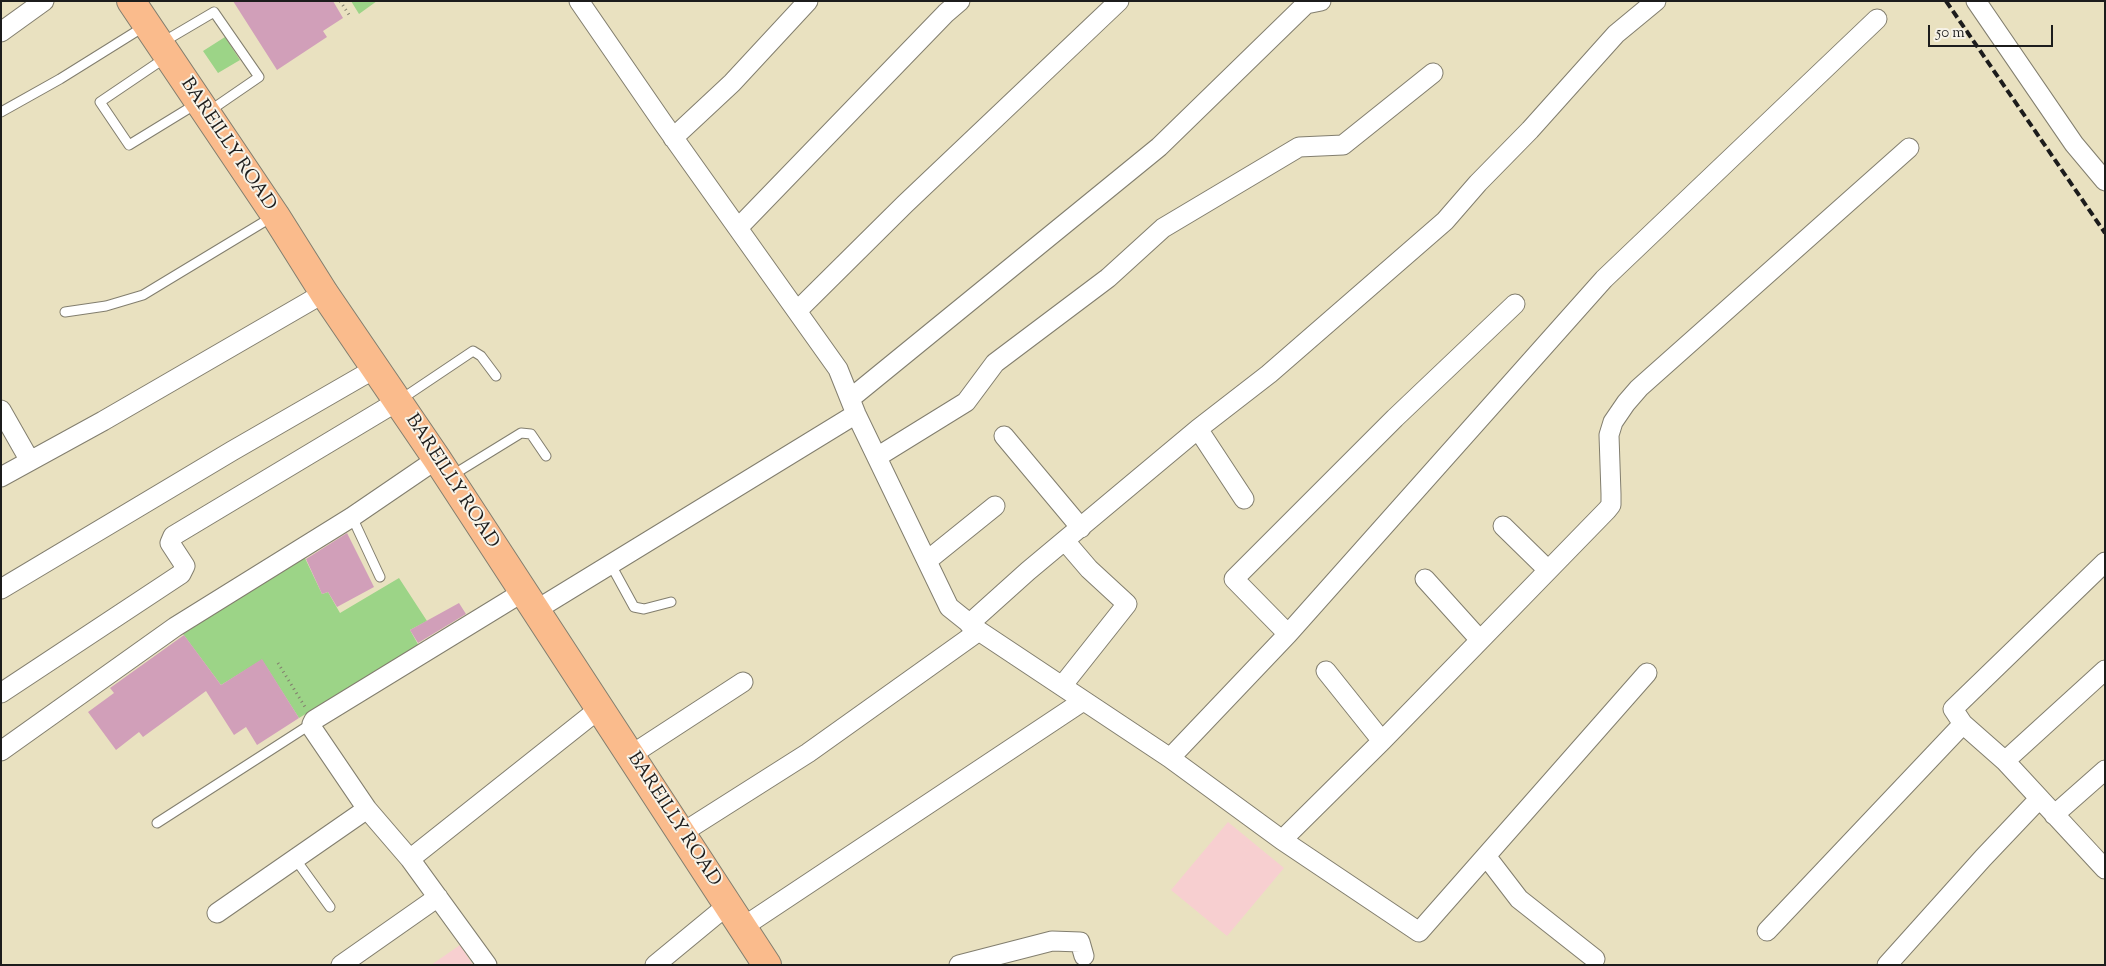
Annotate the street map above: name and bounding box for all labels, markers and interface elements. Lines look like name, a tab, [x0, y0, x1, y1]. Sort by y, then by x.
scale bar	[1931, 15, 2056, 47]
text: 50 m	[1936, 23, 1965, 44]
street label: BAREILLY ROAD	[174, 74, 280, 216]
street label: BAREILLY ROAD	[399, 411, 503, 553]
street label: BAREILLY ROAD	[621, 749, 725, 891]

